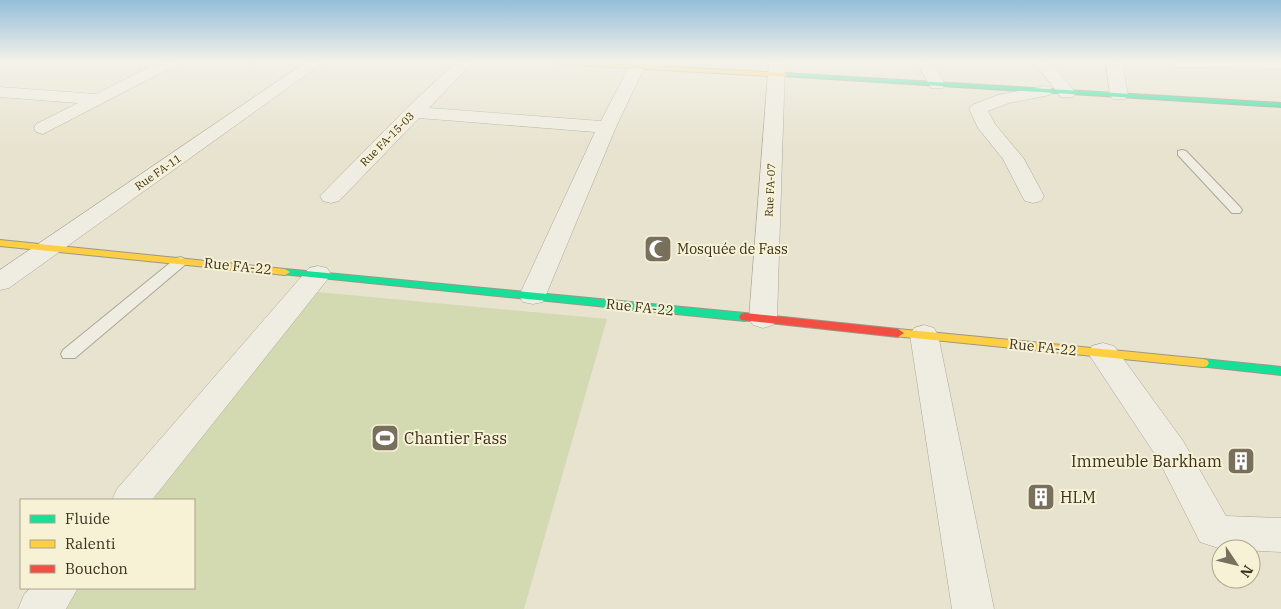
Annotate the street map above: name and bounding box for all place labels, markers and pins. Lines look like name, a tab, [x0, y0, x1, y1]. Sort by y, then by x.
mosque icon: Mosquée de Fass	[643, 234, 673, 264]
place label: Mosquée de Fass	[677, 240, 788, 258]
sports icon: Chantier Fass	[370, 423, 400, 453]
place label: Chantier Fass	[404, 428, 507, 448]
building icon: Immeuble Barkham	[1226, 446, 1256, 476]
place label: Immeuble Barkham	[1071, 451, 1222, 471]
building icon: HLM	[1026, 482, 1056, 512]
place label: HLM	[1060, 487, 1096, 507]

